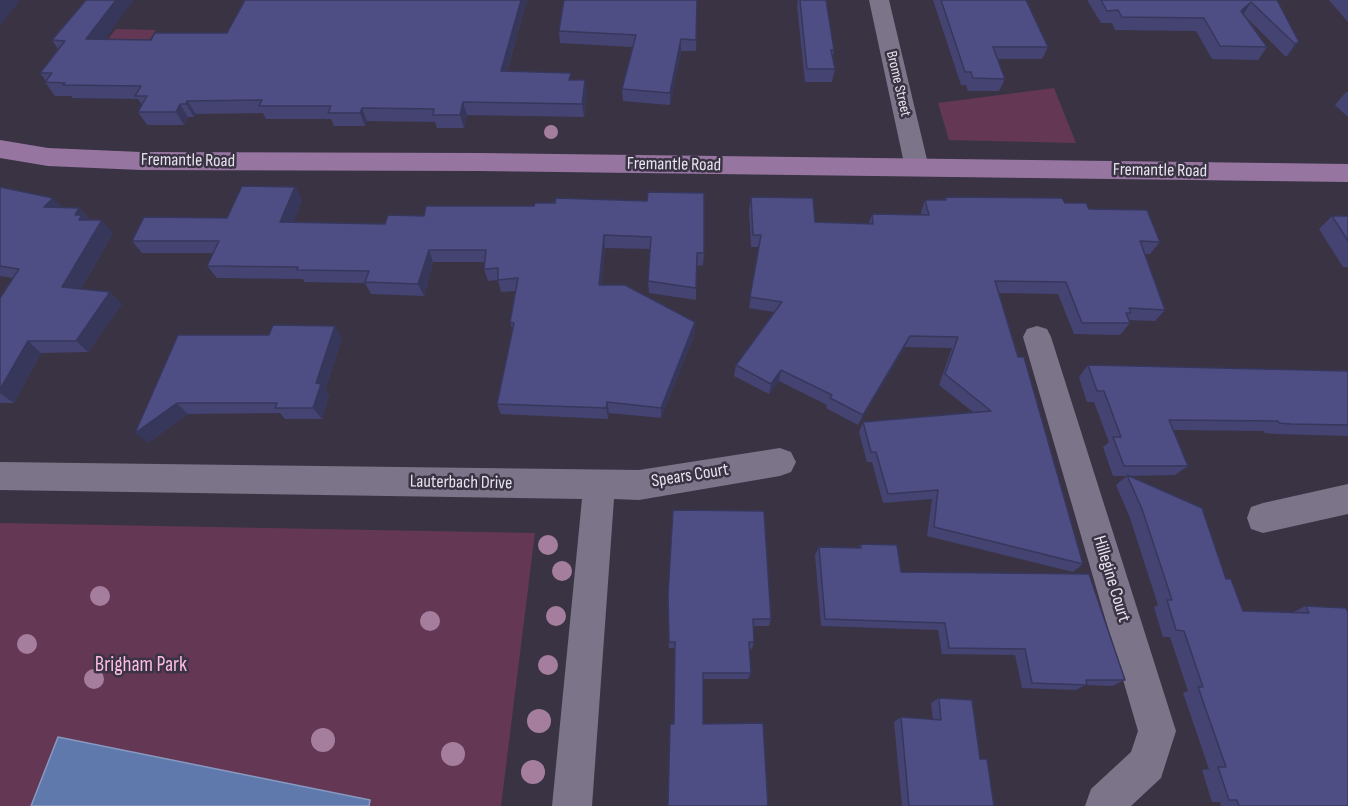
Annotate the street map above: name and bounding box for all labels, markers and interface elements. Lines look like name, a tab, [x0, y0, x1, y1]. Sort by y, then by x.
street label: Brome Street	[882, 49, 914, 119]
street label: Fremantle Road	[141, 149, 235, 173]
street label: Fremantle Road	[627, 153, 721, 177]
street label: Fremantle Road	[1113, 159, 1207, 183]
street label: Spears Court	[650, 459, 730, 493]
street label: Lauterbach Drive	[410, 471, 512, 495]
street label: Hillegine Court	[1088, 533, 1134, 625]
park label: Brigham Park	[95, 653, 187, 679]

